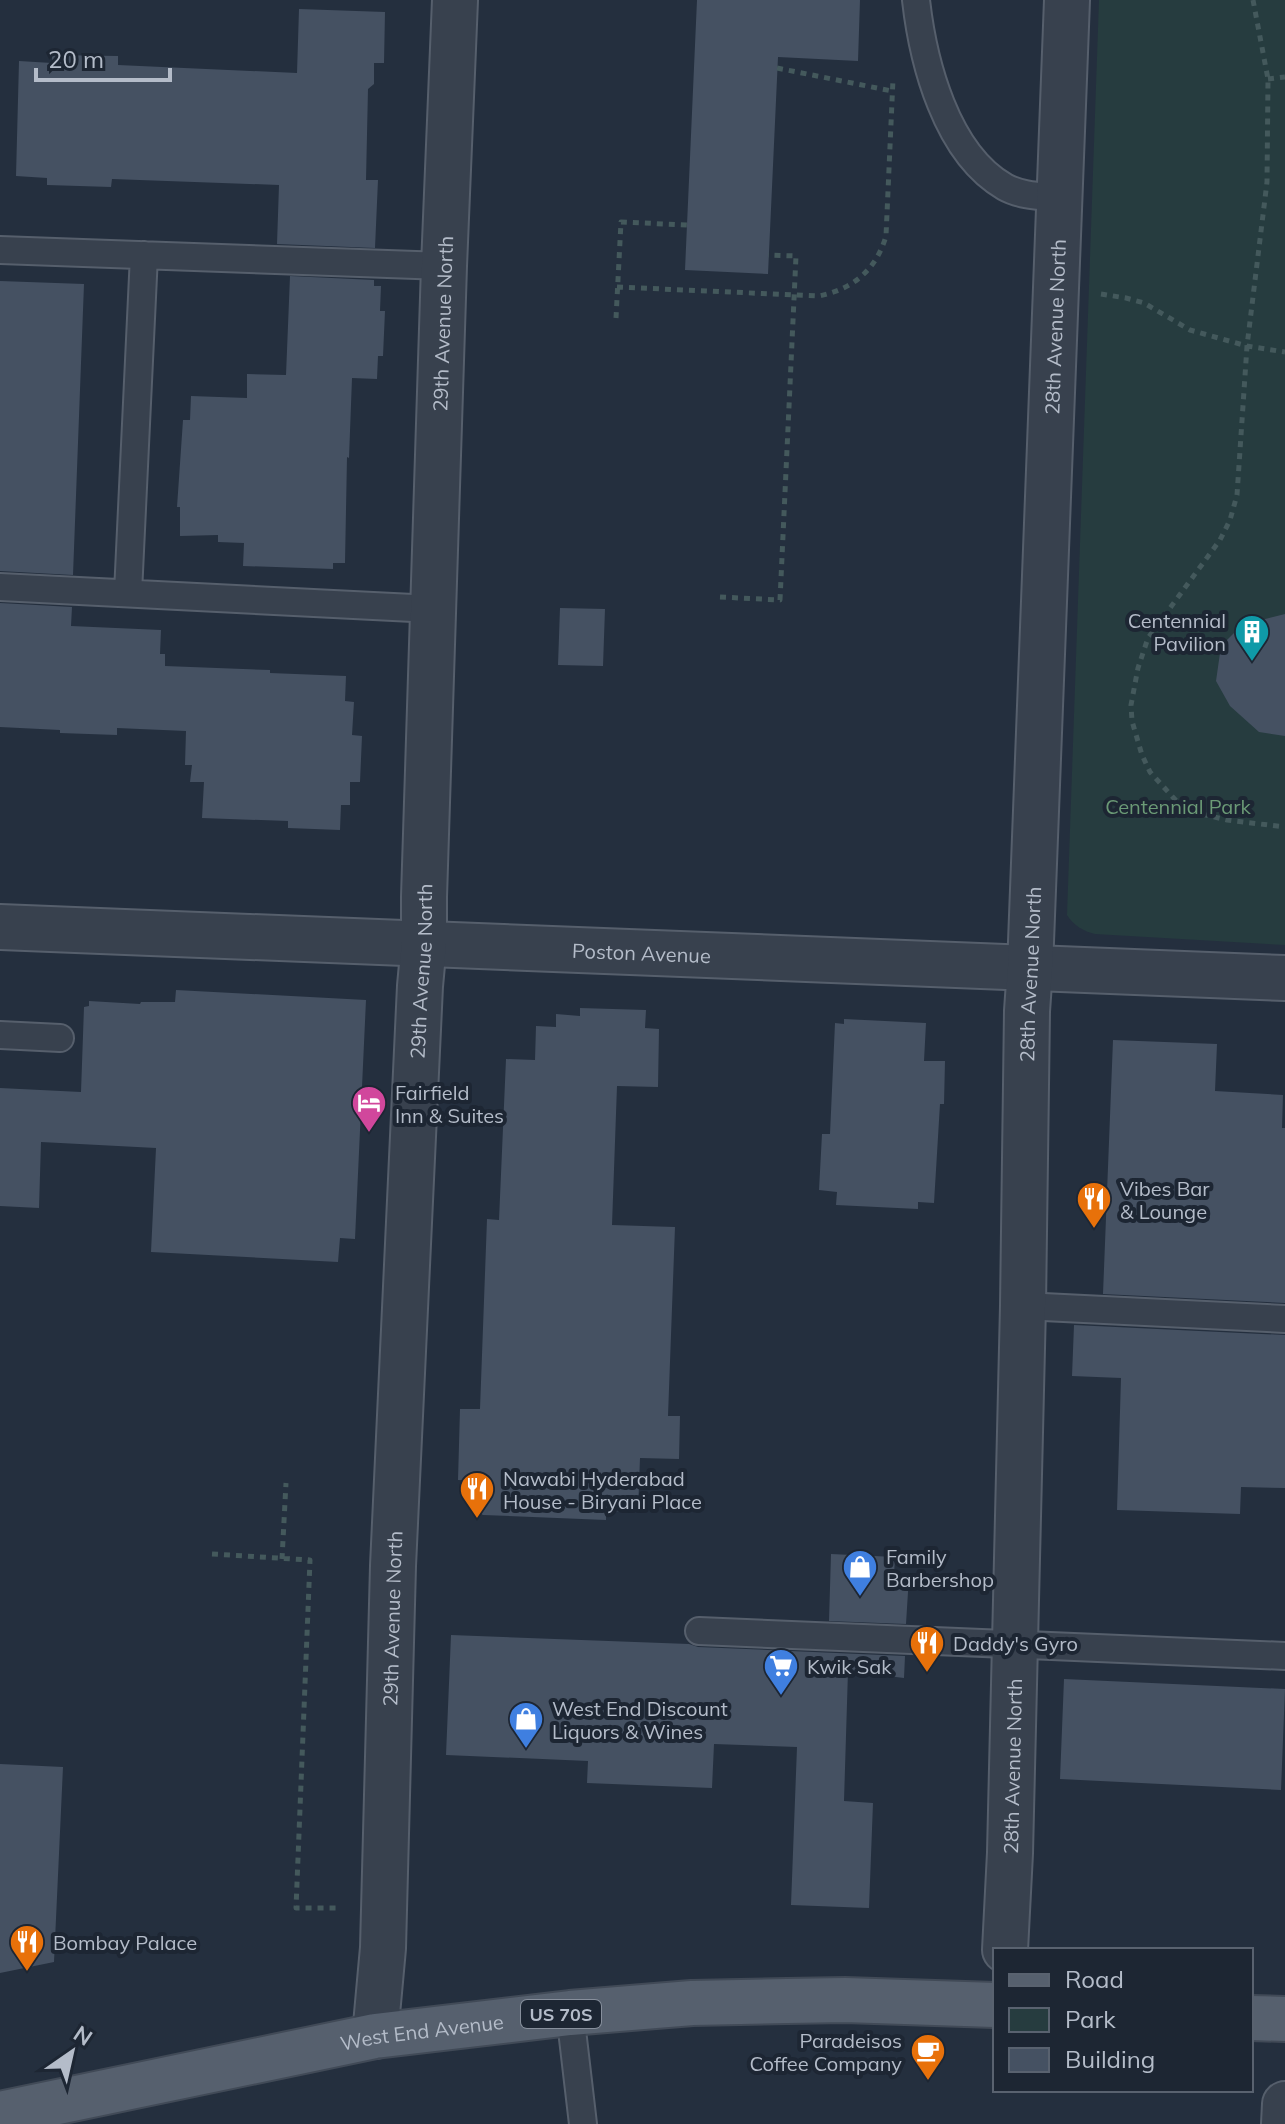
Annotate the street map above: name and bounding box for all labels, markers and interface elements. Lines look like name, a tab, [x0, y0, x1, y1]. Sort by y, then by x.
scale bar	[36, 32, 170, 82]
text: 20 m	[48, 44, 104, 74]
street label: 29th Avenue North	[427, 235, 458, 412]
street label: 28th Avenue North	[1039, 239, 1070, 415]
place label: Centennial Pavilion	[1128, 608, 1226, 656]
building icon: Centennial Pavilion	[1233, 613, 1271, 663]
park label: Centennial Park	[1105, 794, 1252, 819]
street label: 29th Avenue North	[404, 883, 437, 1060]
street label: 28th Avenue North	[1014, 886, 1046, 1062]
street label: Poston Avenue	[572, 937, 711, 968]
place label: Fairfield Inn & Suites	[395, 1080, 504, 1128]
hotel icon: Fairfield Inn & Suites	[350, 1084, 388, 1134]
place label: Vibes Bar & Lounge	[1120, 1176, 1210, 1224]
restaurant icon: Vibes Bar & Lounge	[1075, 1180, 1113, 1230]
place label: Nawabi Hyderabad House - Biryani Place	[503, 1466, 702, 1514]
restaurant icon: Nawabi Hyderabad House - Biryani Place	[458, 1470, 496, 1520]
street label: 29th Avenue North	[377, 1530, 407, 1707]
place label: Family Barbershop	[886, 1544, 994, 1592]
shop icon: Family Barbershop	[841, 1548, 879, 1598]
restaurant icon: Daddy's Gyro	[908, 1624, 946, 1674]
place label: Daddy's Gyro	[953, 1631, 1078, 1656]
supermarket icon: Kwik Sak	[762, 1647, 800, 1697]
place label: Kwik Sak	[807, 1654, 892, 1679]
street label: 28th Avenue North	[997, 1678, 1027, 1854]
place label: West End Discount Liquors & Wines	[552, 1696, 728, 1744]
shop icon: West End Discount Liquors & Wines	[507, 1700, 545, 1750]
restaurant icon: Bombay Palace	[8, 1923, 46, 1973]
place label: Bombay Palace	[53, 1930, 197, 1955]
legend	[993, 1948, 1253, 2092]
text: Road	[1065, 1964, 1124, 1994]
road number: US 70S	[521, 2000, 601, 2028]
text: Park	[1065, 2004, 1116, 2034]
street label: West End Avenue	[338, 2008, 505, 2055]
north arrow	[32, 2012, 112, 2092]
text: N	[68, 2019, 98, 2052]
place label: Paradeisos Coffee Company	[750, 2028, 902, 2076]
cafe icon: Paradeisos Coffee Company	[909, 2032, 947, 2082]
text: Building	[1065, 2044, 1155, 2074]

